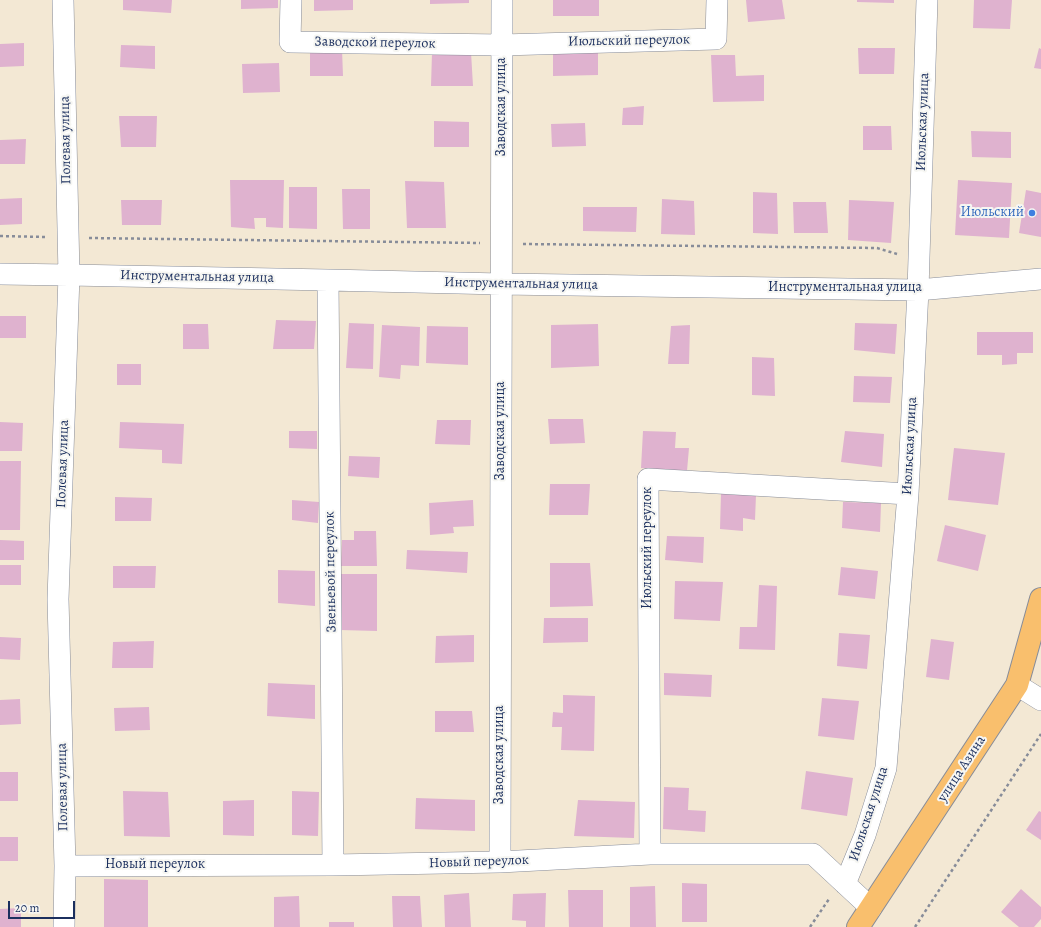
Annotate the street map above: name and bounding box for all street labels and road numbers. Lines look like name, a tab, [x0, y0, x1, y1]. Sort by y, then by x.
street label: Июльский переулок	[568, 32, 690, 50]
street label: Заводской переулок	[314, 34, 436, 52]
street label: Заводская улица	[494, 57, 510, 157]
street label: Июльская улица	[913, 72, 933, 172]
street label: Полевая улица	[57, 96, 75, 184]
street label: Инструментальная улица	[120, 267, 274, 287]
street label: Инструментальная улица	[444, 274, 598, 294]
street label: Инструментальная улица	[768, 280, 922, 296]
street label: Заводская улица	[493, 381, 509, 481]
street label: Июльская улица	[899, 396, 921, 496]
street label: Полевая улица	[53, 420, 73, 508]
street label: Июльский переулок	[640, 487, 656, 609]
street label: Звеньевой переулок	[322, 511, 340, 633]
street label: Заводская улица	[492, 705, 508, 805]
street label: улица Азина	[934, 733, 990, 805]
street label: Полевая улица	[54, 743, 72, 831]
street label: Июльская улица	[846, 765, 892, 863]
street label: Новый переулок	[429, 852, 529, 872]
street label: Новый переулок	[105, 857, 205, 873]

